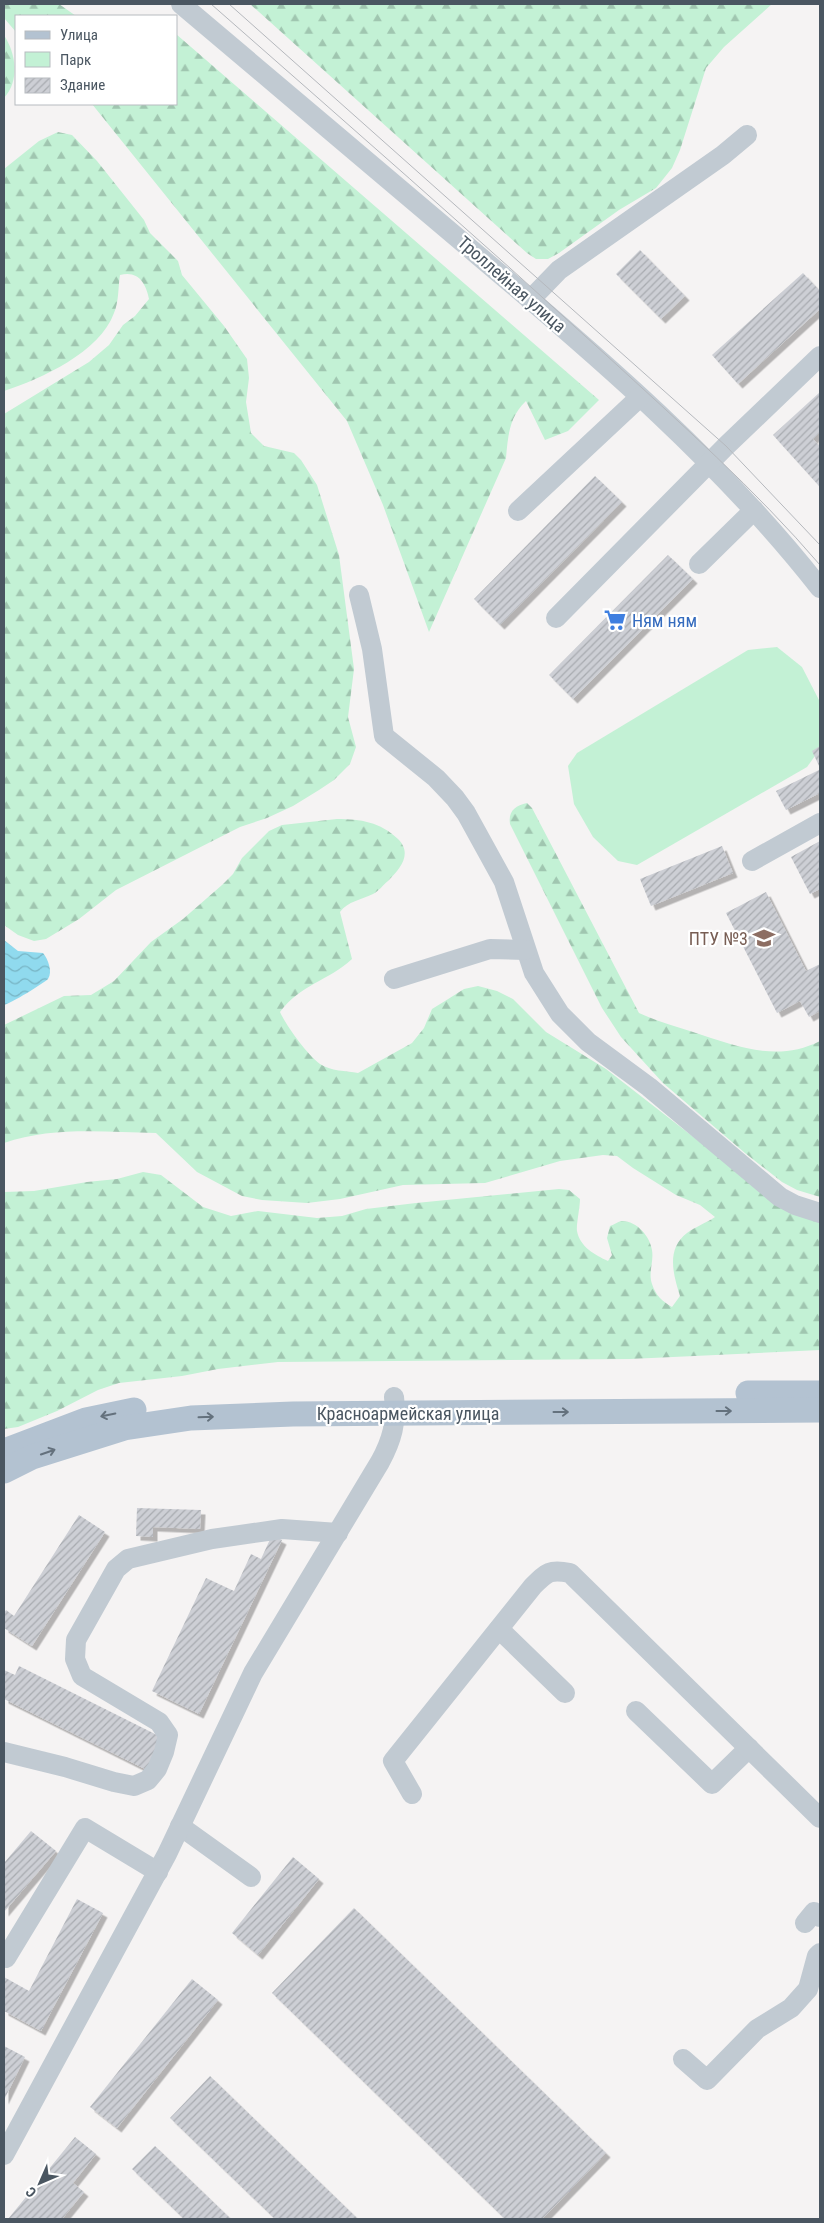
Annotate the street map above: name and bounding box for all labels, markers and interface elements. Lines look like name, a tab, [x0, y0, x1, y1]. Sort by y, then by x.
legend	[15, 15, 178, 105]
text: Улица	[60, 26, 98, 44]
text: Парк	[60, 51, 91, 69]
text: Здание	[60, 76, 105, 94]
street label: Троллейная улица	[454, 231, 570, 337]
supermarket icon: Ням ням	[602, 607, 628, 633]
place label: Ням ням	[632, 610, 697, 631]
school or university icon: ПТУ №3	[751, 925, 777, 951]
place label: ПТУ №3	[689, 928, 748, 949]
street label: Красноармейская улица	[317, 1403, 499, 1424]
one-way arrow	[716, 1406, 732, 1416]
one-way arrow	[553, 1407, 569, 1417]
one-way arrow	[100, 1411, 116, 1420]
one-way arrow	[198, 1413, 214, 1422]
one-way arrow	[40, 1447, 56, 1456]
north arrow	[15, 2158, 65, 2208]
text: С	[22, 2184, 39, 2201]

